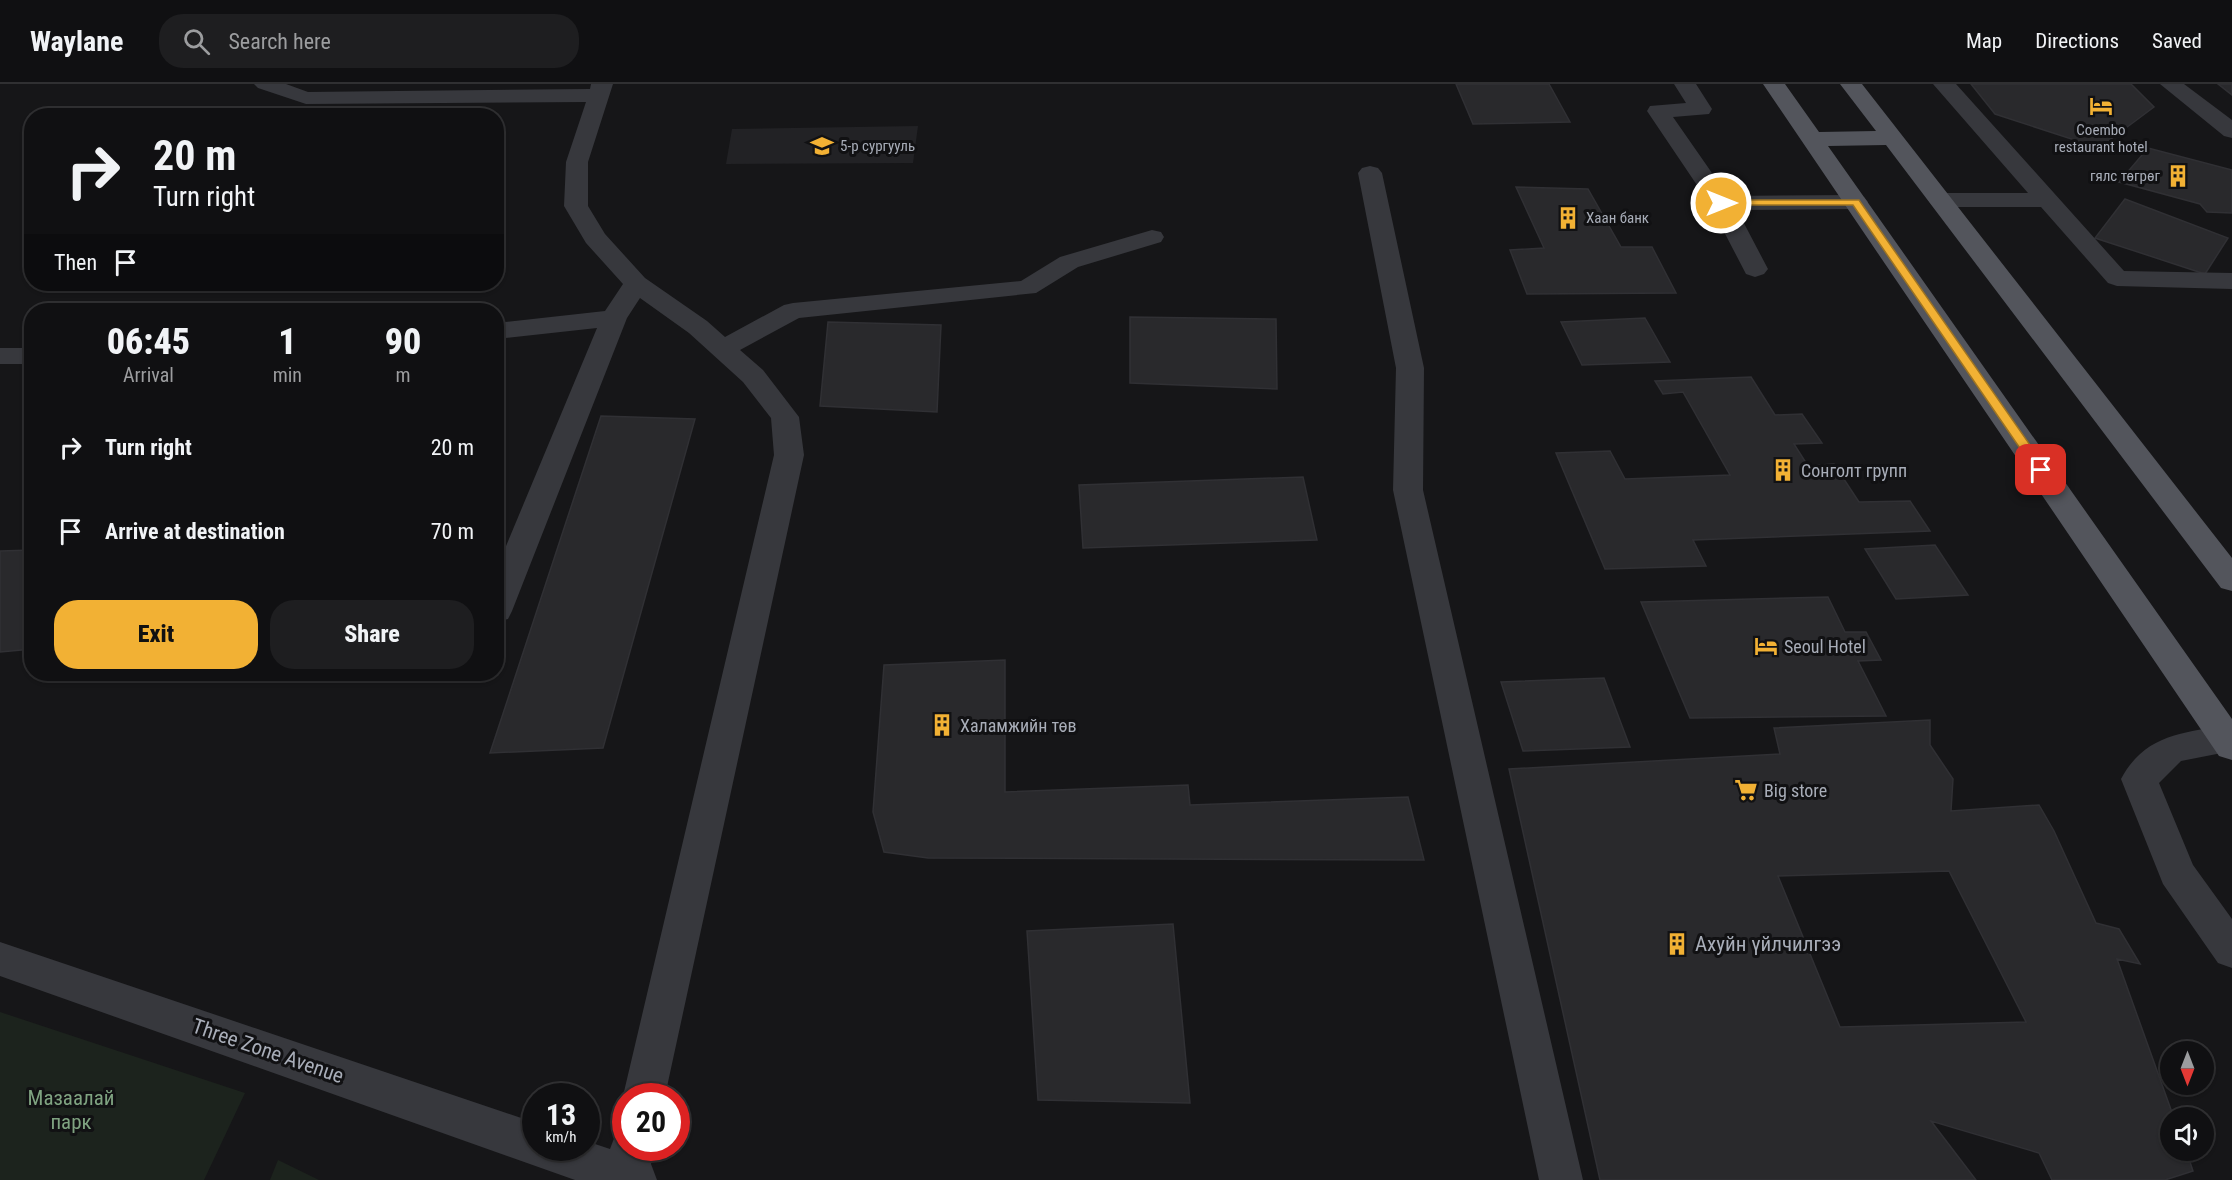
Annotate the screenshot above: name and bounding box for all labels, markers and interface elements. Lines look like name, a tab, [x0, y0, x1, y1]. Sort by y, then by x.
search box	[159, 14, 579, 68]
text: Waylane	[30, 25, 123, 58]
icon: search	[180, 25, 213, 58]
text: Search here	[228, 29, 331, 54]
text: Map	[1966, 29, 2002, 53]
text: Directions	[2035, 29, 2119, 53]
text: Saved	[2152, 29, 2202, 53]
hotel icon: Coembo restaurant hotel	[2088, 93, 2114, 119]
place label: Coembo restaurant hotel	[2054, 121, 2148, 156]
text: 20 m	[153, 131, 236, 180]
icon: right	[54, 132, 132, 210]
school or university icon: 5-р сургууль	[809, 133, 835, 159]
place label: 5-р сургууль	[840, 137, 915, 155]
building icon: гялс төгрөг	[2165, 163, 2191, 189]
place label: гялс төгрөг	[2090, 167, 2160, 185]
position arrow	[1689, 171, 1753, 235]
text: Turn right	[153, 181, 255, 213]
building icon: Хаан банк	[1555, 205, 1581, 231]
place label: Хаан банк	[1586, 209, 1649, 227]
icon: arrive	[109, 246, 142, 279]
text: Then	[54, 250, 97, 275]
text: 06:45	[107, 321, 190, 363]
text: 1	[278, 321, 297, 363]
text: 90	[385, 321, 421, 363]
text: Arrival	[123, 363, 174, 387]
text: min	[273, 363, 302, 387]
text: m	[395, 363, 411, 387]
icon: right	[54, 431, 87, 464]
text: Turn right	[105, 435, 192, 460]
text: 20 m	[431, 435, 474, 460]
pin	[2015, 444, 2066, 495]
icon: arrive	[2024, 453, 2057, 486]
building icon: Сонголт групп	[1770, 457, 1796, 483]
place label: Сонголт групп	[1801, 460, 1907, 481]
icon: arrive	[54, 515, 87, 548]
text: Arrive at destination	[105, 519, 285, 544]
text: 70 m	[431, 519, 474, 544]
button: Exit	[54, 600, 258, 669]
button: Share	[270, 600, 474, 669]
hotel icon: Seoul Hotel	[1753, 633, 1779, 659]
place label: Seoul Hotel	[1784, 636, 1866, 657]
building icon: Халамжийн төв	[929, 712, 955, 738]
place label: Халамжийн төв	[960, 715, 1077, 736]
supermarket icon: Big store	[1733, 777, 1759, 803]
place label: Big store	[1764, 780, 1827, 801]
building icon: Ахуйн үйлчилгээ	[1664, 931, 1690, 957]
place label: Ахуйн үйлчилгээ	[1695, 932, 1841, 956]
street label: Three Zone Avenue	[189, 1014, 347, 1088]
north arrow	[2160, 1041, 2214, 1095]
map controls	[2160, 1041, 2214, 1161]
speed limit sign: 20	[612, 1083, 690, 1161]
park label: Мазаалай парк	[28, 1086, 114, 1134]
text: 13	[546, 1097, 576, 1132]
button: sound	[2160, 1107, 2214, 1161]
text: km/h	[546, 1128, 576, 1146]

